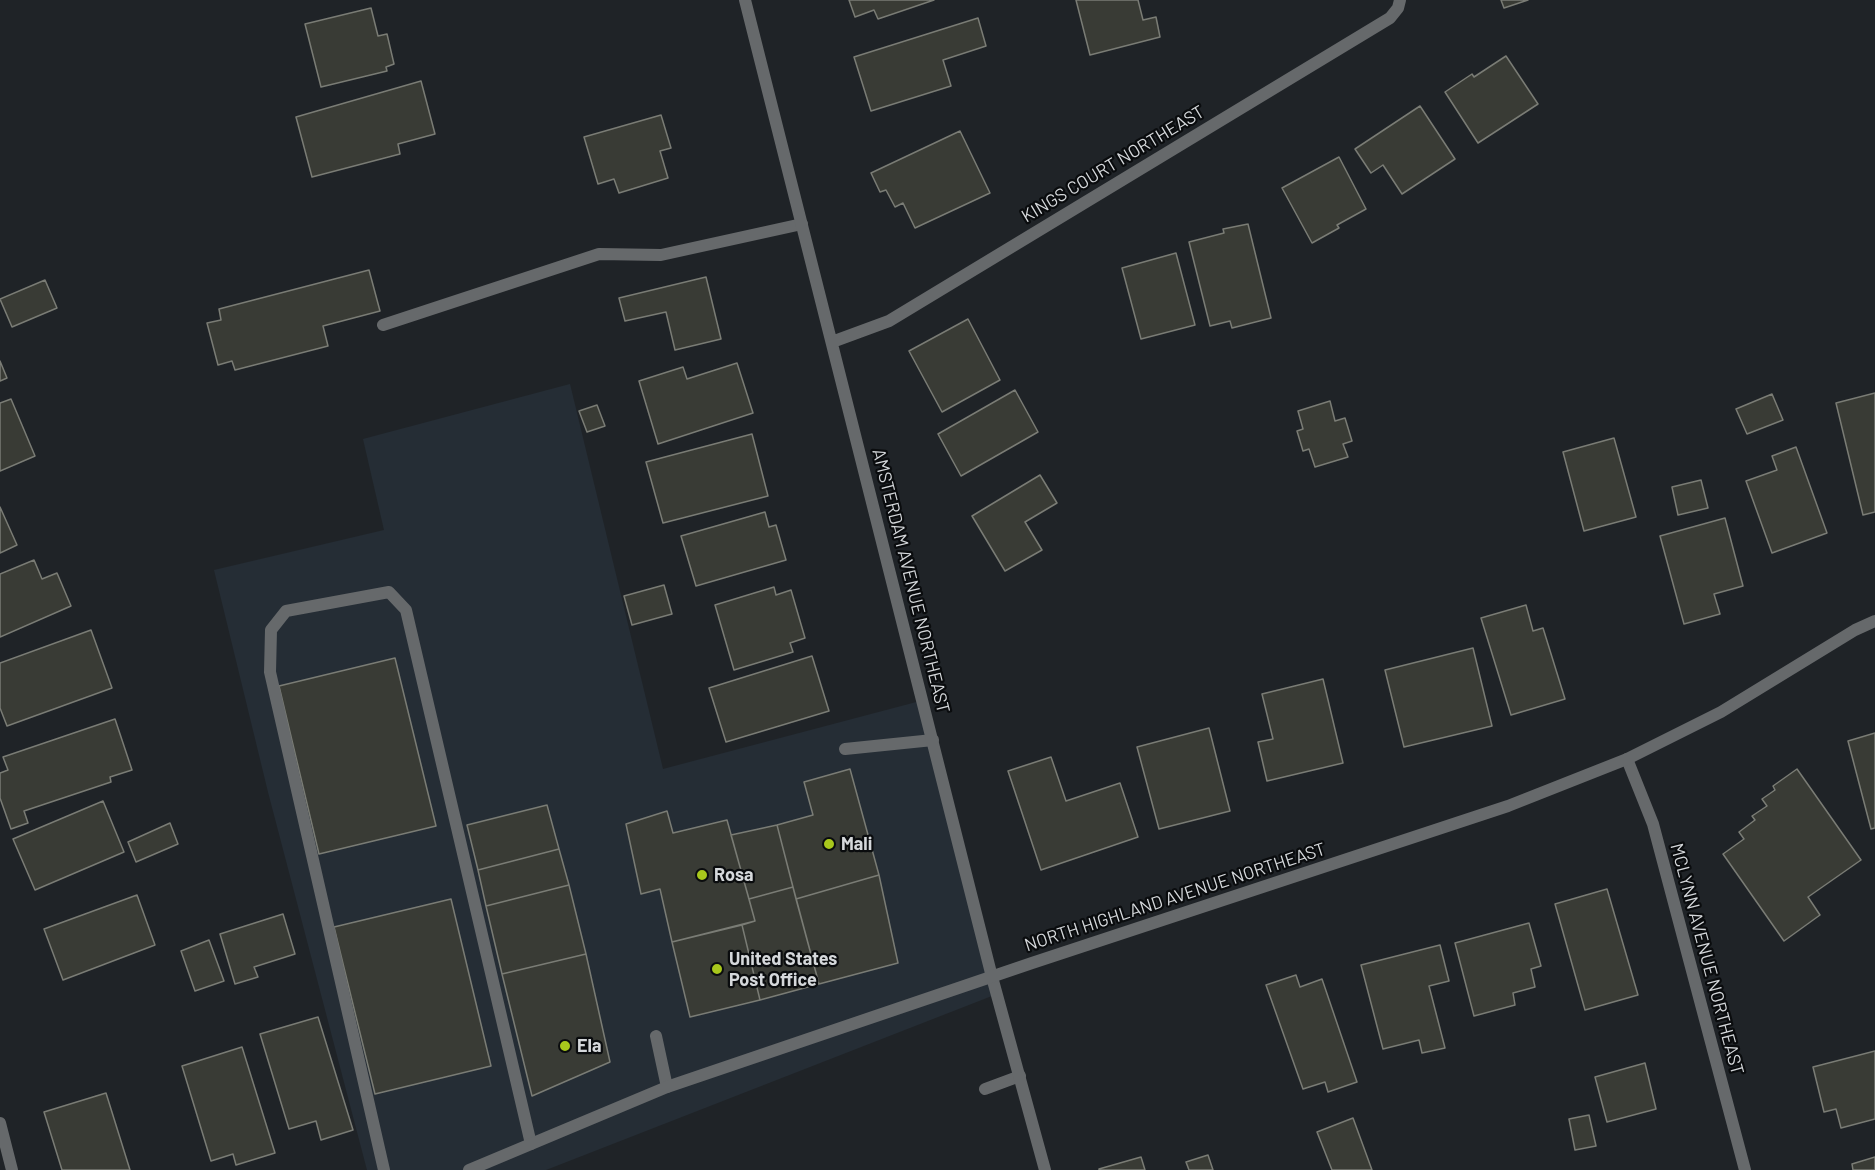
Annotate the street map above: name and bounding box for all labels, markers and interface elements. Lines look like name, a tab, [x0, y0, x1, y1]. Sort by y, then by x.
street label: KINGS COURT NORTHEAST	[1018, 101, 1208, 227]
street label: AMSTERDAM AVENUE NORTHEAST	[868, 447, 954, 715]
place label: Mali	[841, 833, 872, 855]
marker: Mali	[822, 837, 836, 851]
street label: NORTH HIGHLAND AVENUE NORTHEAST	[1022, 838, 1328, 956]
street label: MCLYNN AVENUE NORTHEAST	[1666, 841, 1748, 1077]
place label: Rosa	[714, 864, 753, 886]
marker: Rosa	[695, 868, 709, 882]
place label: United States Post Office	[729, 948, 837, 990]
marker: United States Post Office	[710, 962, 724, 976]
place label: Ela	[577, 1035, 601, 1057]
marker: Ela	[558, 1039, 572, 1053]

